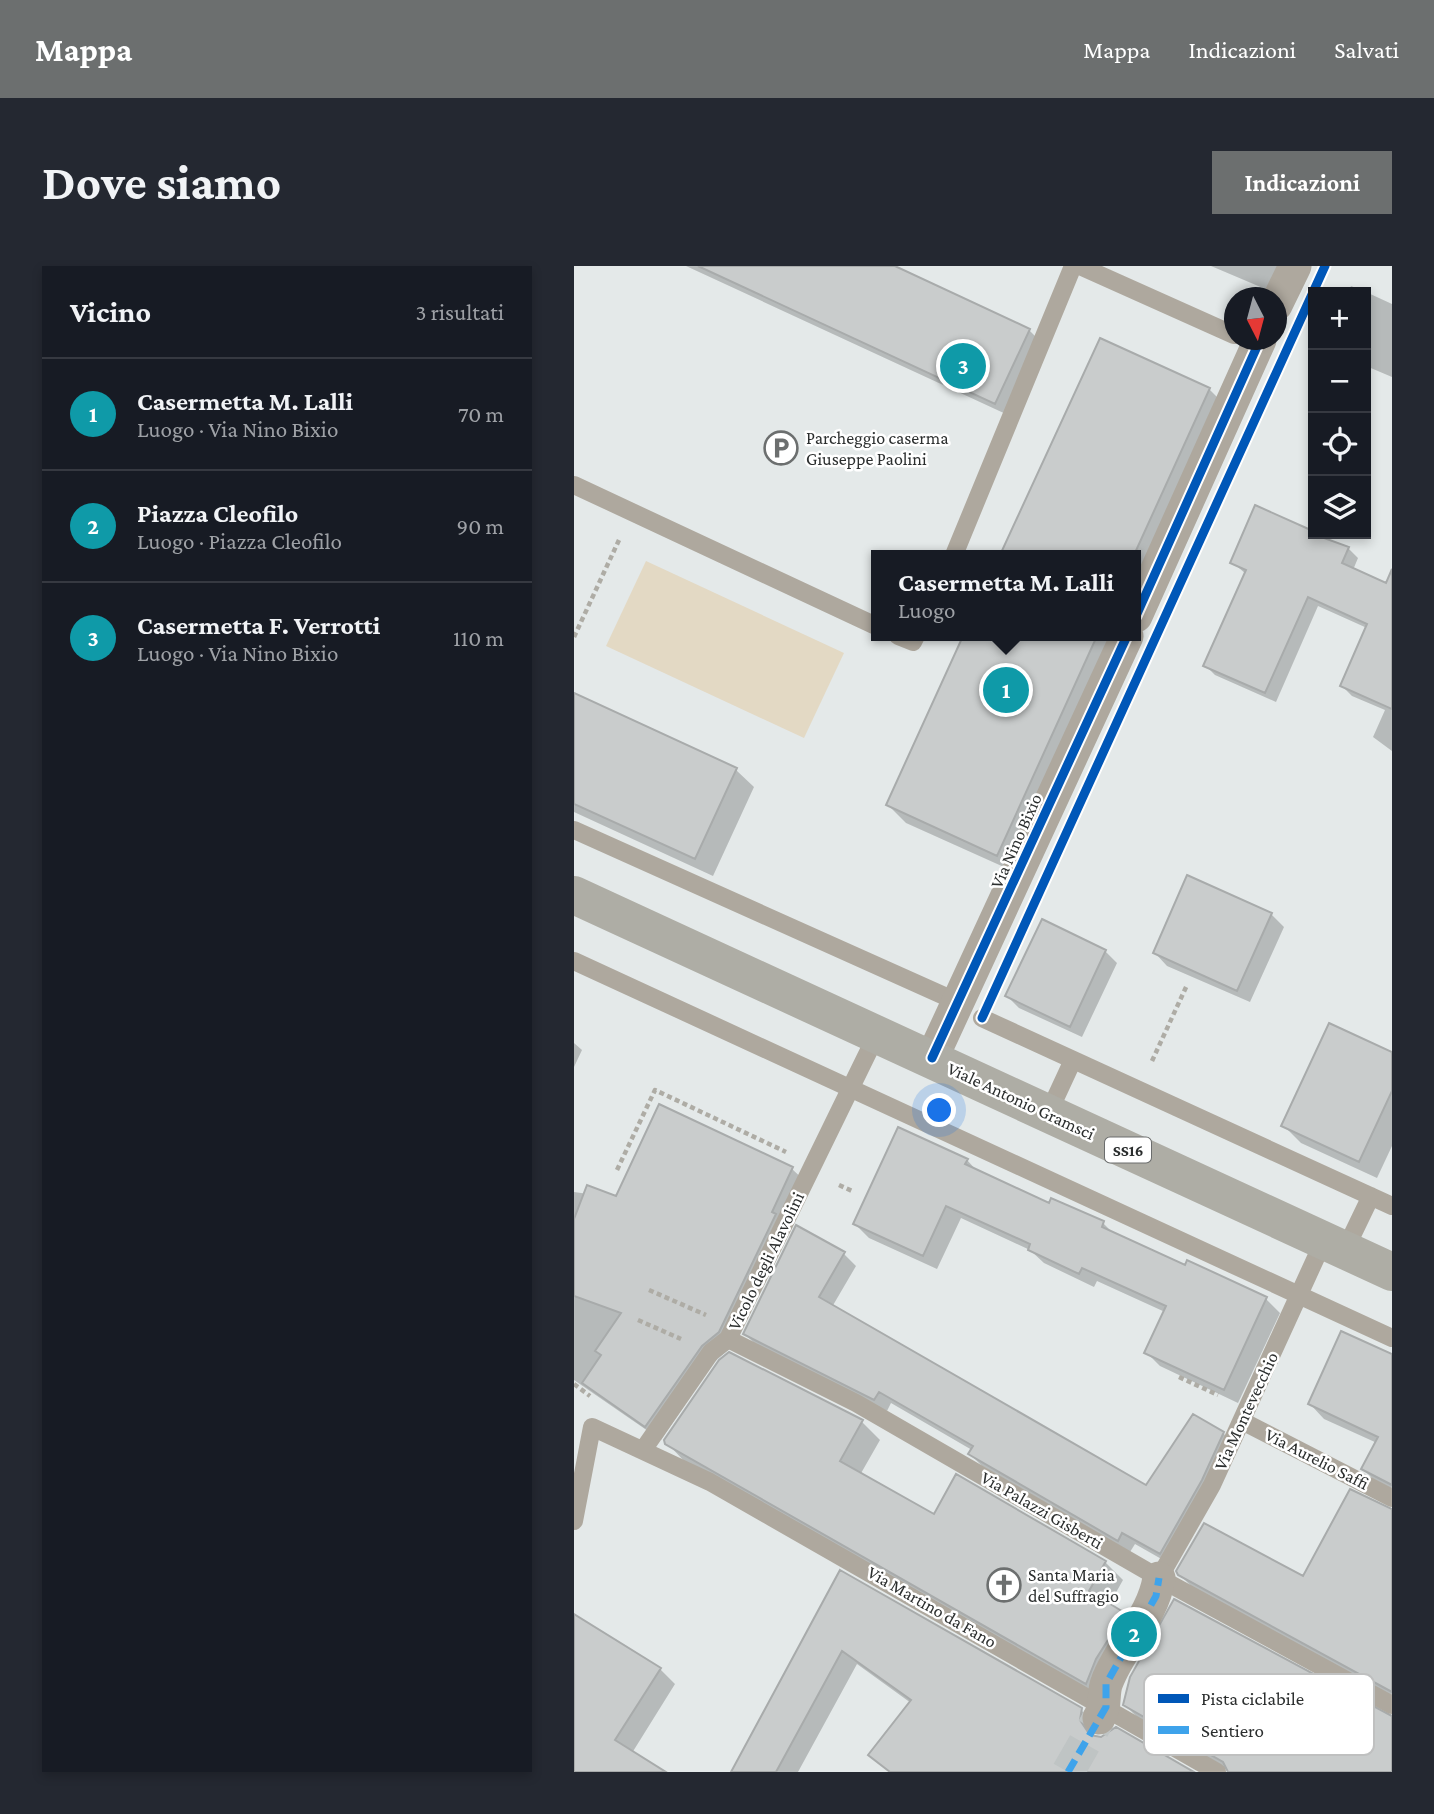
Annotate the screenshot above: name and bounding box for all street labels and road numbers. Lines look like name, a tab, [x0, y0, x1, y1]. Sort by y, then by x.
street label: Via Nino Bixio	[986, 790, 1046, 891]
street label: Viale Antonio Gramsci	[944, 1058, 1098, 1144]
road number: SS16	[1105, 1138, 1151, 1163]
street label: Vicolo degli Alavolini	[724, 1188, 808, 1333]
street label: Via Montevecchio	[1210, 1349, 1282, 1473]
street label: Via Aurelio Saffi	[1262, 1424, 1372, 1494]
street label: Via Palazzi Gisberti	[978, 1467, 1107, 1553]
street label: Via Martino da Fano	[864, 1562, 1000, 1652]

